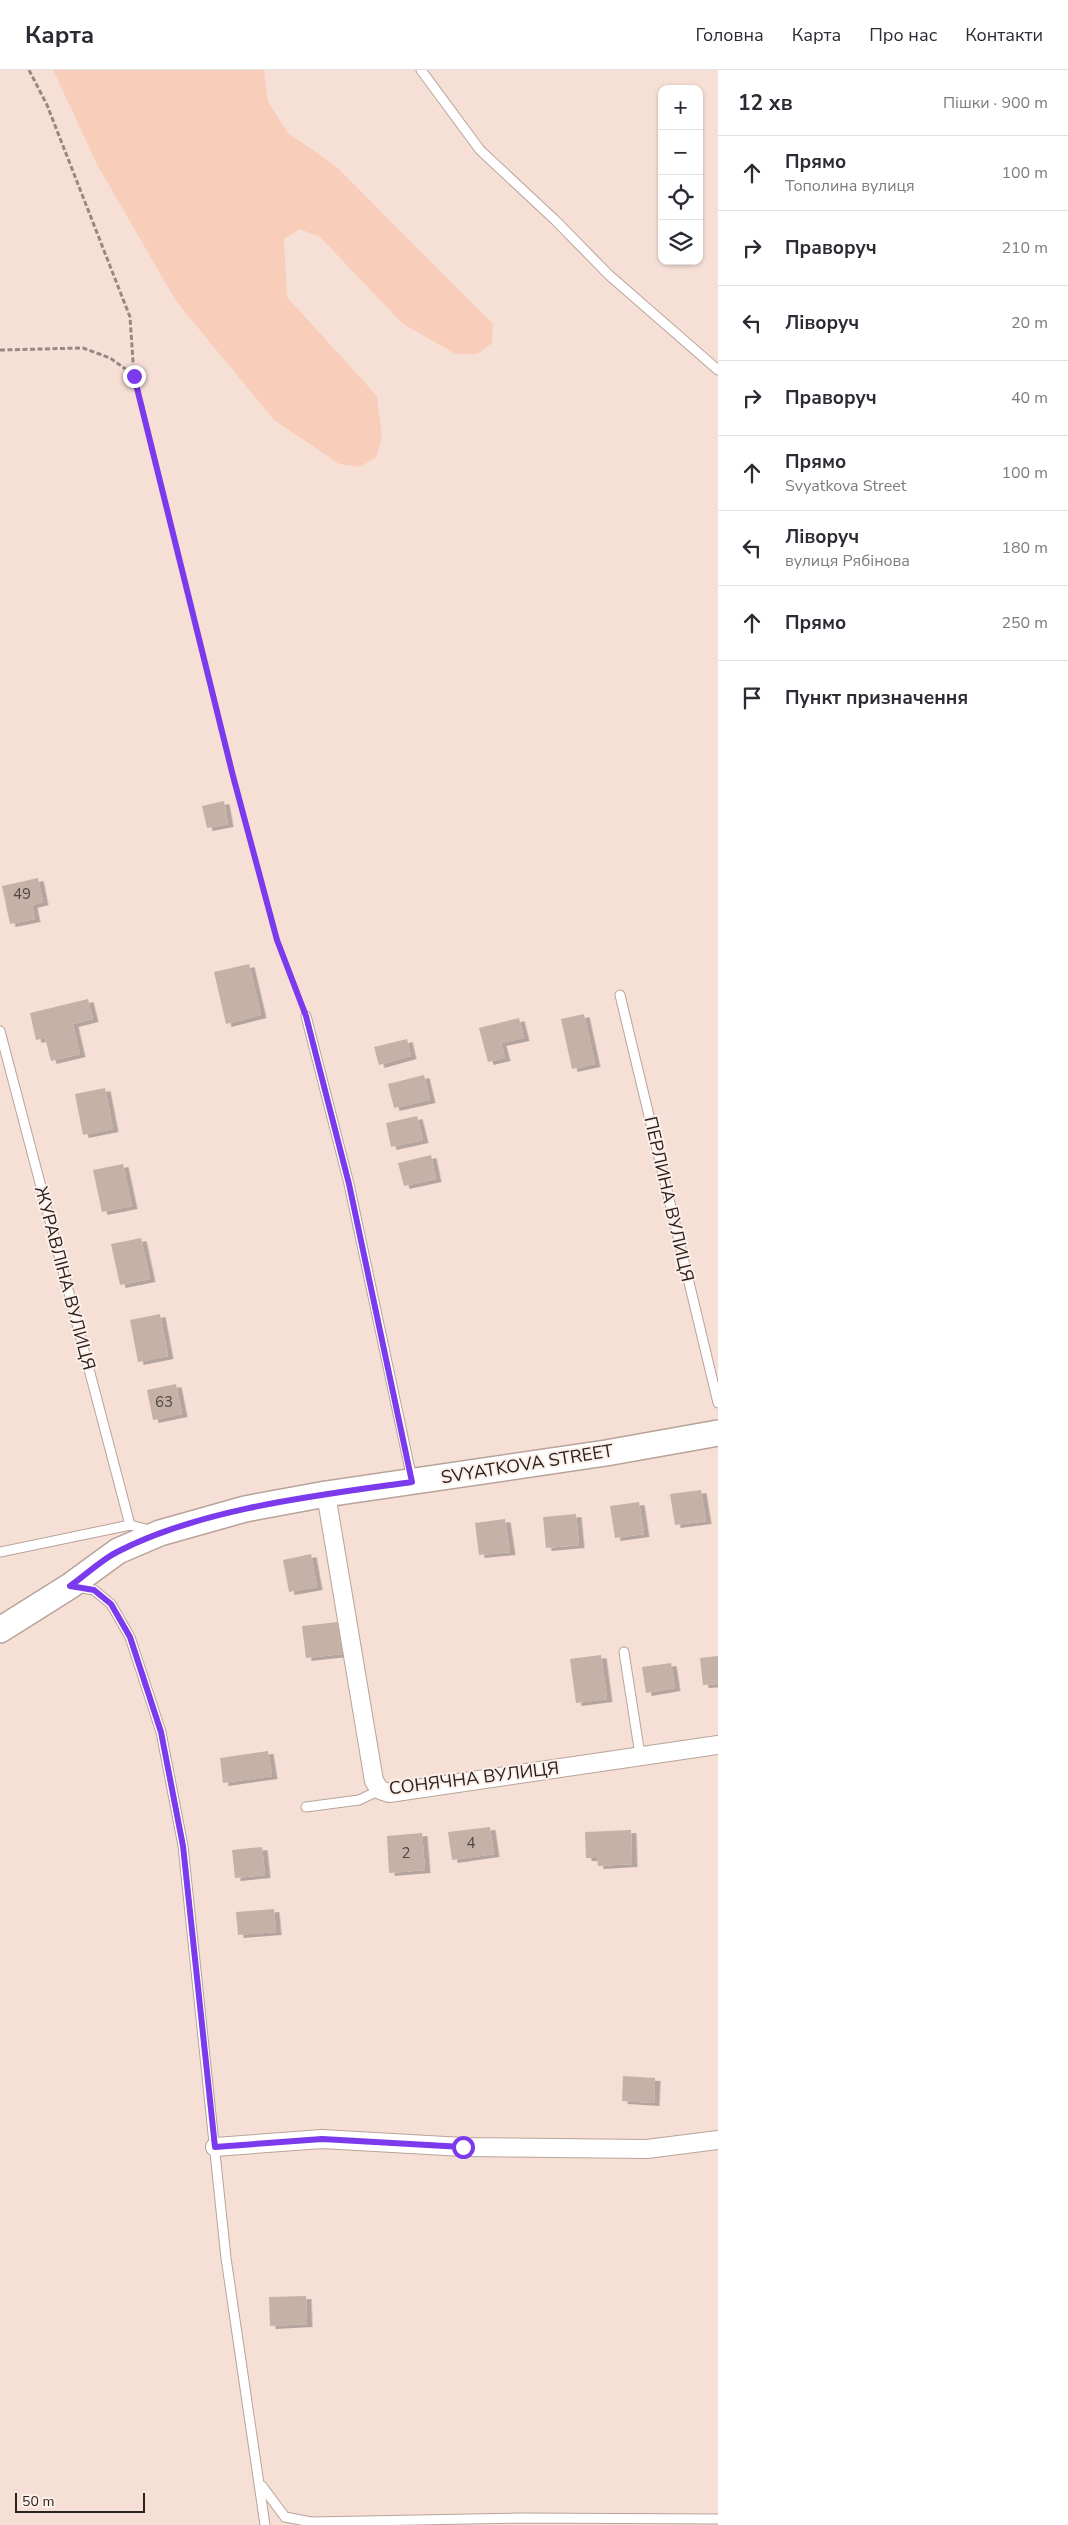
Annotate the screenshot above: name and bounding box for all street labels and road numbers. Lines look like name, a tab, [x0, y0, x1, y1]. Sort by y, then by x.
street label: ПЕРЛИНА ВУЛИЦЯ	[638, 1114, 700, 1284]
street label: ЖУРАВЛІНА ВУЛИЦЯ	[29, 1183, 101, 1373]
street label: SVYATKOVA STREET	[439, 1438, 615, 1489]
street label: СОНЯЧНА ВУЛИЦЯ	[388, 1756, 560, 1800]

